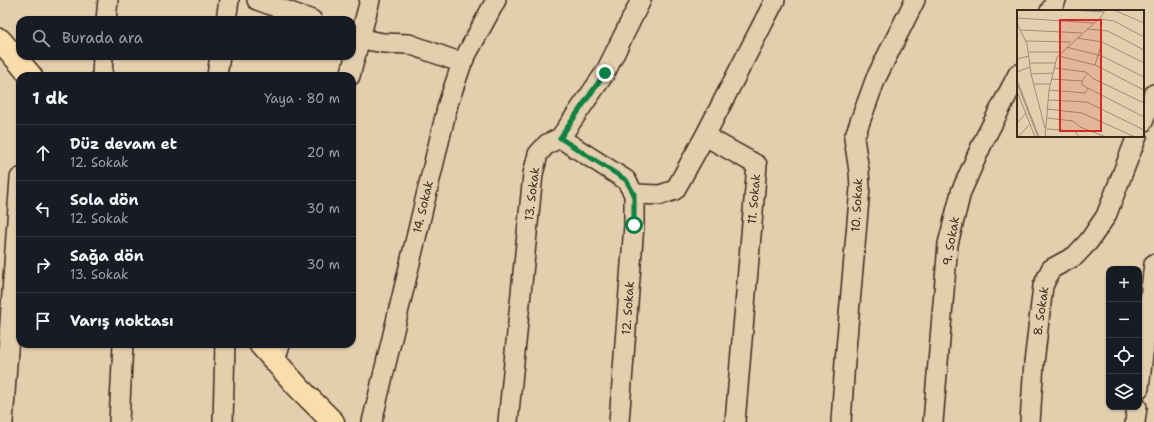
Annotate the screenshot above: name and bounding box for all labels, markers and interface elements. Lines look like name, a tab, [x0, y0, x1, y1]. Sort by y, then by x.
inset map	[1017, 10, 1144, 137]
search box	[16, 16, 356, 60]
icon: search	[30, 27, 52, 49]
text: Burada ara	[62, 28, 143, 48]
route end	[596, 64, 614, 82]
text: 1 dk	[32, 87, 68, 109]
text: Yaya · 80 m	[264, 90, 340, 107]
text: Düz devam et	[70, 134, 177, 154]
icon: ahead	[32, 142, 54, 164]
text: 20 m	[307, 144, 340, 161]
text: 12. Sokak	[70, 154, 128, 171]
street label: 13. Sokak	[521, 166, 543, 222]
street label: 11. Sokak	[744, 173, 764, 225]
street label: 10. Sokak	[848, 178, 866, 232]
street label: 14. Sokak	[409, 179, 437, 235]
text: Sola dön	[70, 190, 139, 210]
icon: left	[32, 198, 54, 220]
text: 30 m	[306, 200, 340, 217]
text: 12. Sokak	[70, 210, 128, 227]
street label: 9. Sokak	[939, 215, 963, 267]
route start	[625, 216, 643, 234]
text: Sağa dön	[70, 246, 144, 266]
icon: right	[32, 254, 54, 276]
text: 30 m	[306, 256, 340, 273]
text: 13. Sokak	[70, 266, 128, 283]
map controls	[1106, 266, 1142, 410]
button: +	[1106, 266, 1142, 302]
street label: 12. Sokak	[618, 280, 638, 335]
street label: 8. Sokak	[1030, 285, 1052, 337]
button: −	[1106, 302, 1142, 338]
icon: arrive	[32, 310, 54, 332]
text: Varış noktası	[70, 311, 174, 331]
button: locate	[1106, 338, 1142, 374]
button: layers	[1106, 374, 1142, 410]

